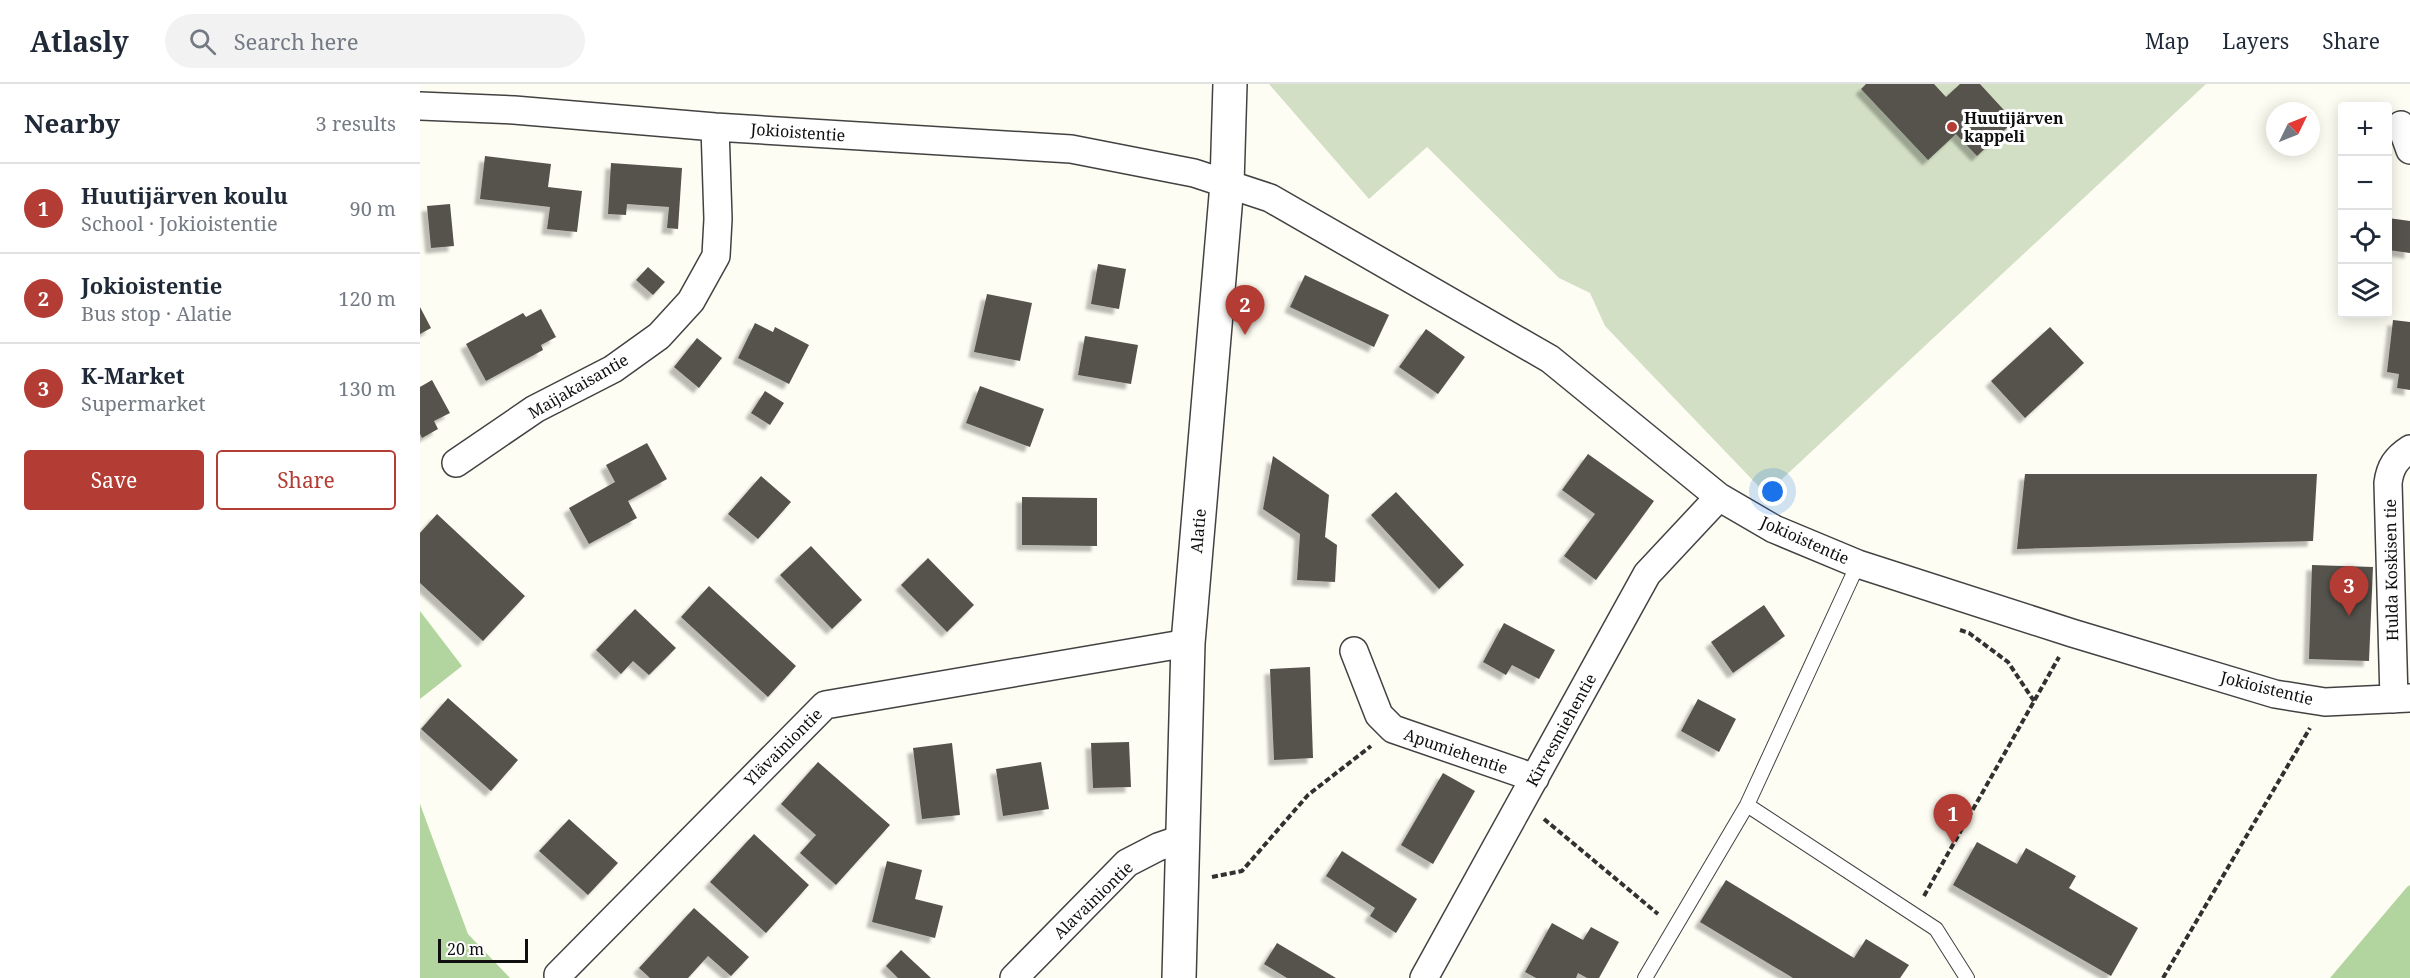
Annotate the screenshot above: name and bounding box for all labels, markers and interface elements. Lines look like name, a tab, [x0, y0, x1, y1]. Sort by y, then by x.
search box	[165, 14, 585, 68]
text: Atlasly	[30, 22, 129, 60]
icon: search	[186, 25, 219, 58]
text: Search here	[234, 26, 359, 56]
text: Map	[2145, 27, 2189, 55]
text: Layers	[2222, 27, 2289, 55]
text: Share	[2322, 27, 2380, 55]
north arrow	[2266, 102, 2320, 156]
map controls	[2338, 102, 2392, 318]
button: +	[2338, 102, 2392, 156]
text: Nearby	[24, 105, 120, 141]
place label: Huutijärven kappeli	[1964, 107, 2064, 147]
text: 3 results	[316, 110, 396, 137]
street label: Jokioistentie	[749, 118, 846, 146]
marker: Huutijärven kappeli	[1945, 120, 1959, 134]
button: −	[2338, 156, 2392, 210]
text: Huutijärven koulu	[81, 180, 288, 210]
text: 1	[38, 195, 49, 222]
text: 90 m	[350, 195, 396, 222]
text: School · Jokioistentie	[81, 210, 278, 237]
button: locate	[2338, 210, 2392, 264]
button: layers	[2338, 264, 2392, 318]
text: Jokioistentie	[81, 270, 222, 300]
text: 2	[38, 285, 49, 312]
text: 120 m	[338, 285, 396, 312]
pin: 2	[1226, 286, 1264, 335]
text: Bus stop · Alatie	[81, 300, 232, 327]
street label: Maijakaisantie	[524, 348, 632, 424]
text: K-Market	[81, 360, 185, 390]
text: 3	[38, 375, 49, 402]
text: 130 m	[338, 375, 396, 402]
text: Supermarket	[81, 390, 206, 417]
button: Save	[24, 450, 204, 510]
button: Share	[216, 450, 396, 510]
your location	[1758, 477, 1787, 506]
street label: Hulda Koskisen tie	[2379, 499, 2403, 641]
street label: Alatie	[1185, 508, 1211, 554]
street label: Jokioistentie	[1756, 510, 1853, 569]
pin: 3	[2330, 566, 2368, 616]
street label: Jokioistentie	[2217, 666, 2316, 710]
street label: Kirvesmiehentie	[1521, 670, 1601, 790]
street label: Ylävainiontie	[739, 703, 827, 791]
street label: Apumiehentie	[1401, 723, 1511, 779]
pin: 1	[1934, 794, 1972, 844]
street label: Alavainiontie	[1048, 856, 1138, 944]
scale bar	[438, 936, 528, 964]
text: 20 m	[447, 938, 484, 960]

